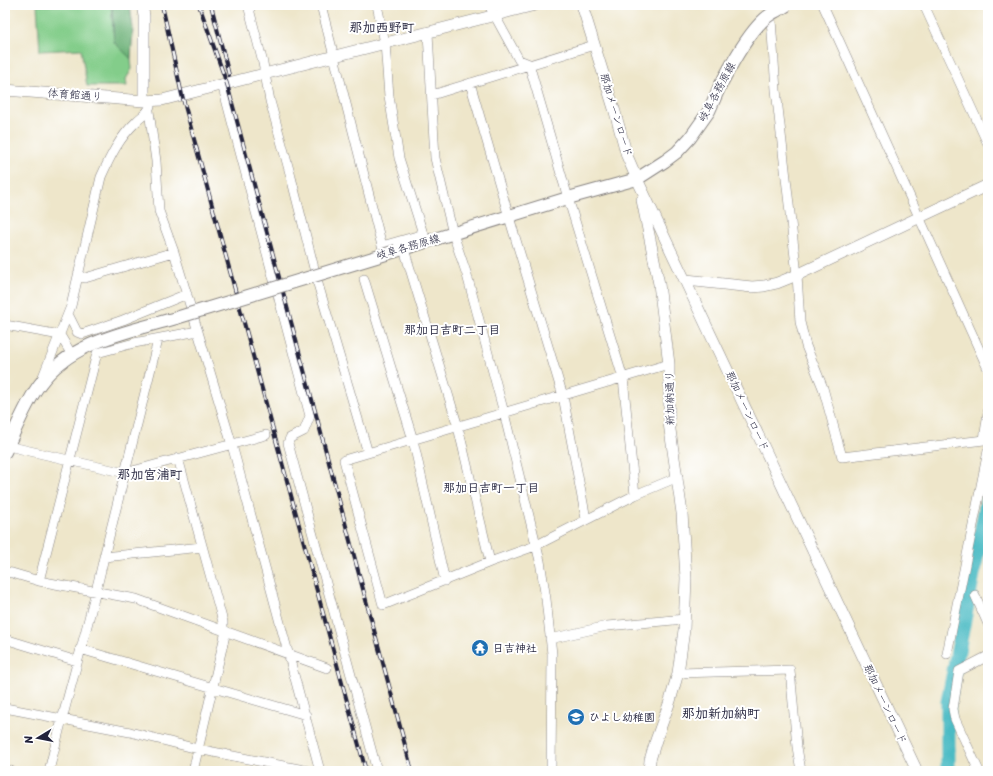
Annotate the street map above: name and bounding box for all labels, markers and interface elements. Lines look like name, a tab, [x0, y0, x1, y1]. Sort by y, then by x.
district label: 那加西野町	[349, 16, 415, 39]
street label: 岐阜各務原線	[693, 58, 741, 126]
street label: 那加メーンロード	[594, 70, 638, 160]
street label: 体育館通り	[47, 84, 103, 106]
street label: 岐阜各務原線	[374, 229, 442, 265]
district label: 那加日吉町二丁目	[404, 319, 500, 341]
street label: 那加メーンロード	[720, 367, 774, 455]
street label: 新加納通り	[660, 370, 680, 426]
district label: 那加宮浦町	[117, 463, 183, 486]
district label: 那加日吉町一丁目	[443, 477, 539, 499]
temple icon: 日吉神社	[470, 638, 490, 658]
place label: 日吉神社	[493, 639, 537, 658]
street label: 那加メーンロード	[858, 660, 912, 748]
district label: 那加新加納町	[682, 702, 760, 725]
school or university icon: ひよし幼稚園	[566, 707, 586, 727]
place label: ひよし幼稚園	[589, 708, 655, 727]
north arrow	[18, 718, 58, 758]
text: N	[19, 734, 39, 746]

